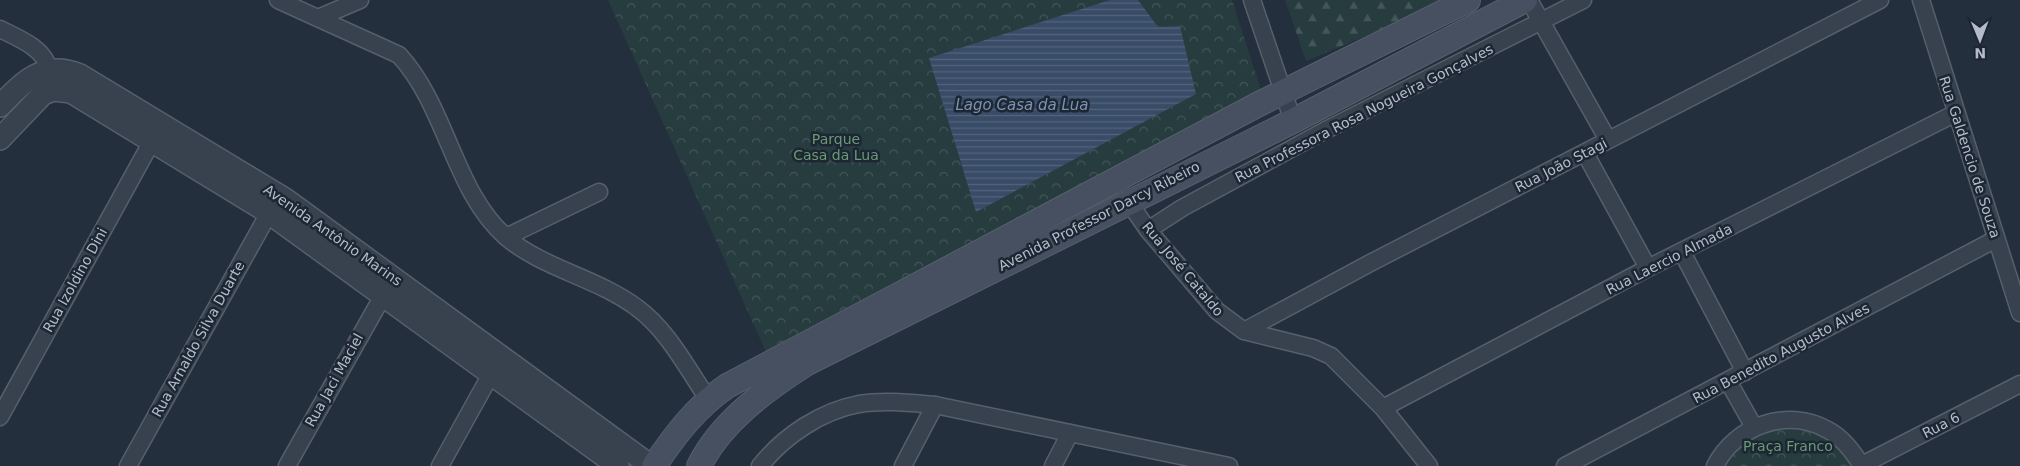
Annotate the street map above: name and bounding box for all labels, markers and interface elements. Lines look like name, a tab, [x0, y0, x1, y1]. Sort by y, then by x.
north arrow	[1955, 15, 2005, 65]
street label: Rua Professora Rosa Nogueira Gonçalves	[1232, 41, 1496, 185]
text: N	[1974, 45, 1986, 61]
street label: Rua Galdencio de Souza	[1936, 74, 2004, 240]
water label: Lago Casa da Lua	[956, 96, 1089, 114]
park label: Parque Casa da Lua	[793, 131, 879, 163]
street label: Rua João Stagi	[1512, 135, 1610, 195]
street label: Avenida Professor Darcy Ribeiro	[996, 158, 1202, 274]
street label: Avenida Antônio Marins	[261, 181, 405, 289]
street label: Rua José Cataldo	[1139, 219, 1227, 319]
street label: Rua Laercio Almada	[1603, 220, 1735, 298]
street label: Rua Izoldino Dini	[40, 225, 110, 335]
street label: Rua Arnaldo Silva Duarte	[148, 258, 248, 420]
street label: Rua Benedito Augusto Alves	[1690, 300, 1872, 406]
street label: Rua Jaci Maciel	[302, 330, 366, 430]
street label: Rua 6	[1920, 409, 1962, 441]
park label: Praça Franco	[1743, 438, 1833, 454]

